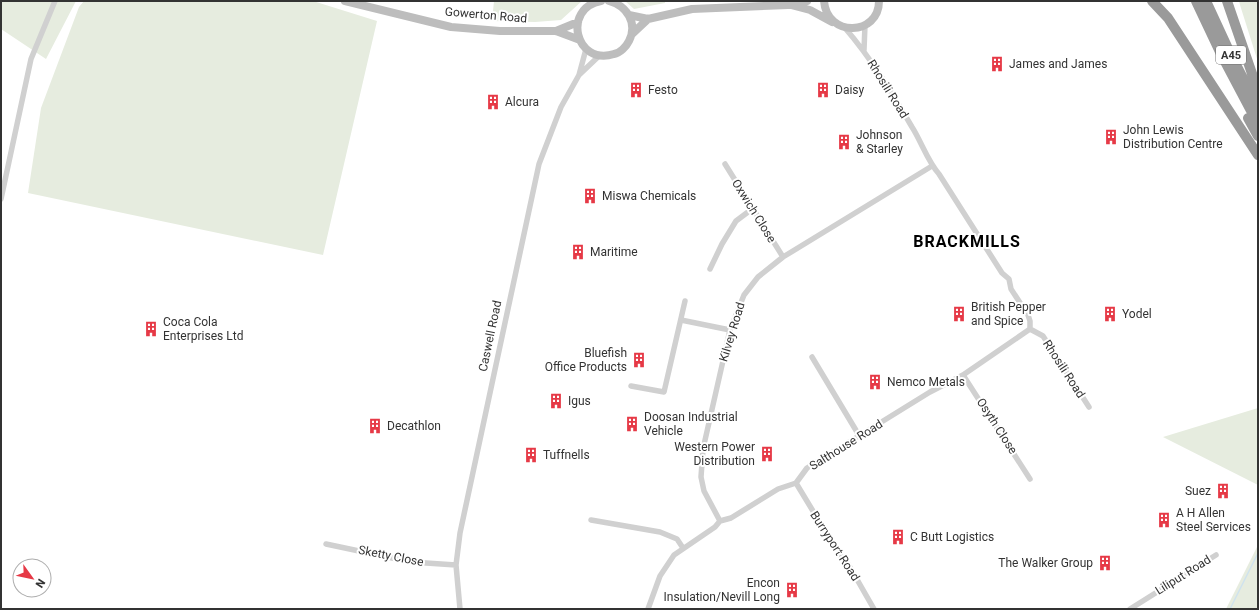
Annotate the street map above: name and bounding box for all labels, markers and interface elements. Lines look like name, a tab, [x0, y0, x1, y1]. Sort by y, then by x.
street label: Gowerton Road	[444, 4, 528, 26]
road number: A45	[1216, 46, 1246, 64]
building icon: James and James	[988, 55, 1006, 73]
street label: Rhosili Road	[864, 57, 912, 121]
place label: James and James	[1009, 57, 1107, 71]
building icon: Festo	[627, 81, 645, 99]
building icon: Daisy	[814, 81, 832, 99]
place label: Festo	[648, 83, 678, 97]
place label: Daisy	[835, 83, 865, 97]
building icon: Alcura	[484, 93, 502, 111]
place label: Alcura	[505, 95, 539, 109]
place label: John Lewis Distribution Centre	[1123, 123, 1223, 151]
place label: Johnson & Starley	[856, 128, 903, 156]
building icon: John Lewis Distribution Centre	[1102, 128, 1120, 146]
building icon: Johnson & Starley	[835, 133, 853, 151]
street label: Oxwich Close	[729, 177, 779, 245]
building icon: Miswa Chemicals	[581, 187, 599, 205]
place label: Miswa Chemicals	[602, 189, 696, 203]
district label: BRACKMILLS	[913, 232, 1021, 251]
building icon: Maritime	[569, 243, 587, 261]
place label: Maritime	[590, 245, 638, 259]
street label: Caswell Road	[476, 299, 504, 373]
place label: British Pepper and Spice	[971, 300, 1046, 328]
street label: Kilvey Road	[716, 301, 748, 363]
building icon: British Pepper and Spice	[950, 305, 968, 323]
building icon: Yodel	[1101, 305, 1119, 323]
place label: Yodel	[1122, 307, 1152, 321]
place label: Coca Cola Enterprises Ltd	[163, 315, 243, 343]
building icon: Coca Cola Enterprises Ltd	[142, 320, 160, 338]
street label: Rhosili Road	[1040, 337, 1088, 401]
place label: Bluefish Office Products	[545, 346, 627, 374]
building icon: Bluefish Office Products	[630, 351, 648, 369]
building icon: Nemco Metals	[866, 373, 884, 391]
place label: Nemco Metals	[887, 375, 965, 389]
building icon: Igus	[547, 392, 565, 410]
place label: Igus	[568, 394, 591, 408]
street label: Osyth Close	[974, 395, 1020, 457]
place label: Doosan Industrial Vehicle	[644, 410, 738, 438]
building icon: Doosan Industrial Vehicle	[623, 415, 641, 433]
building icon: Decathlon	[366, 417, 384, 435]
street label: Salthouse Road	[807, 417, 885, 473]
place label: Decathlon	[387, 419, 441, 433]
place label: Western Power Distribution	[674, 440, 755, 468]
building icon: Western Power Distribution	[758, 445, 776, 463]
building icon: Tuffnells	[522, 446, 540, 464]
place label: Tuffnells	[543, 448, 590, 462]
building icon: Suez	[1214, 482, 1232, 500]
place label: Suez	[1185, 484, 1211, 498]
place label: A H Allen Steel Services	[1176, 506, 1251, 534]
street label: Burryport Road	[807, 508, 863, 584]
building icon: A H Allen Steel Services	[1155, 511, 1173, 529]
building icon: C Butt Logistics	[889, 528, 907, 546]
place label: C Butt Logistics	[910, 530, 994, 544]
street label: Sketty Close	[357, 543, 425, 569]
street label: Liliput Road	[1153, 552, 1213, 598]
building icon: The Walker Group	[1096, 554, 1114, 572]
place label: The Walker Group	[998, 556, 1093, 570]
north arrow	[12, 558, 52, 598]
text: N	[32, 576, 48, 590]
place label: Encon Insulation/Nevill Long	[664, 576, 780, 604]
building icon: Encon Insulation/Nevill Long	[783, 581, 801, 599]

